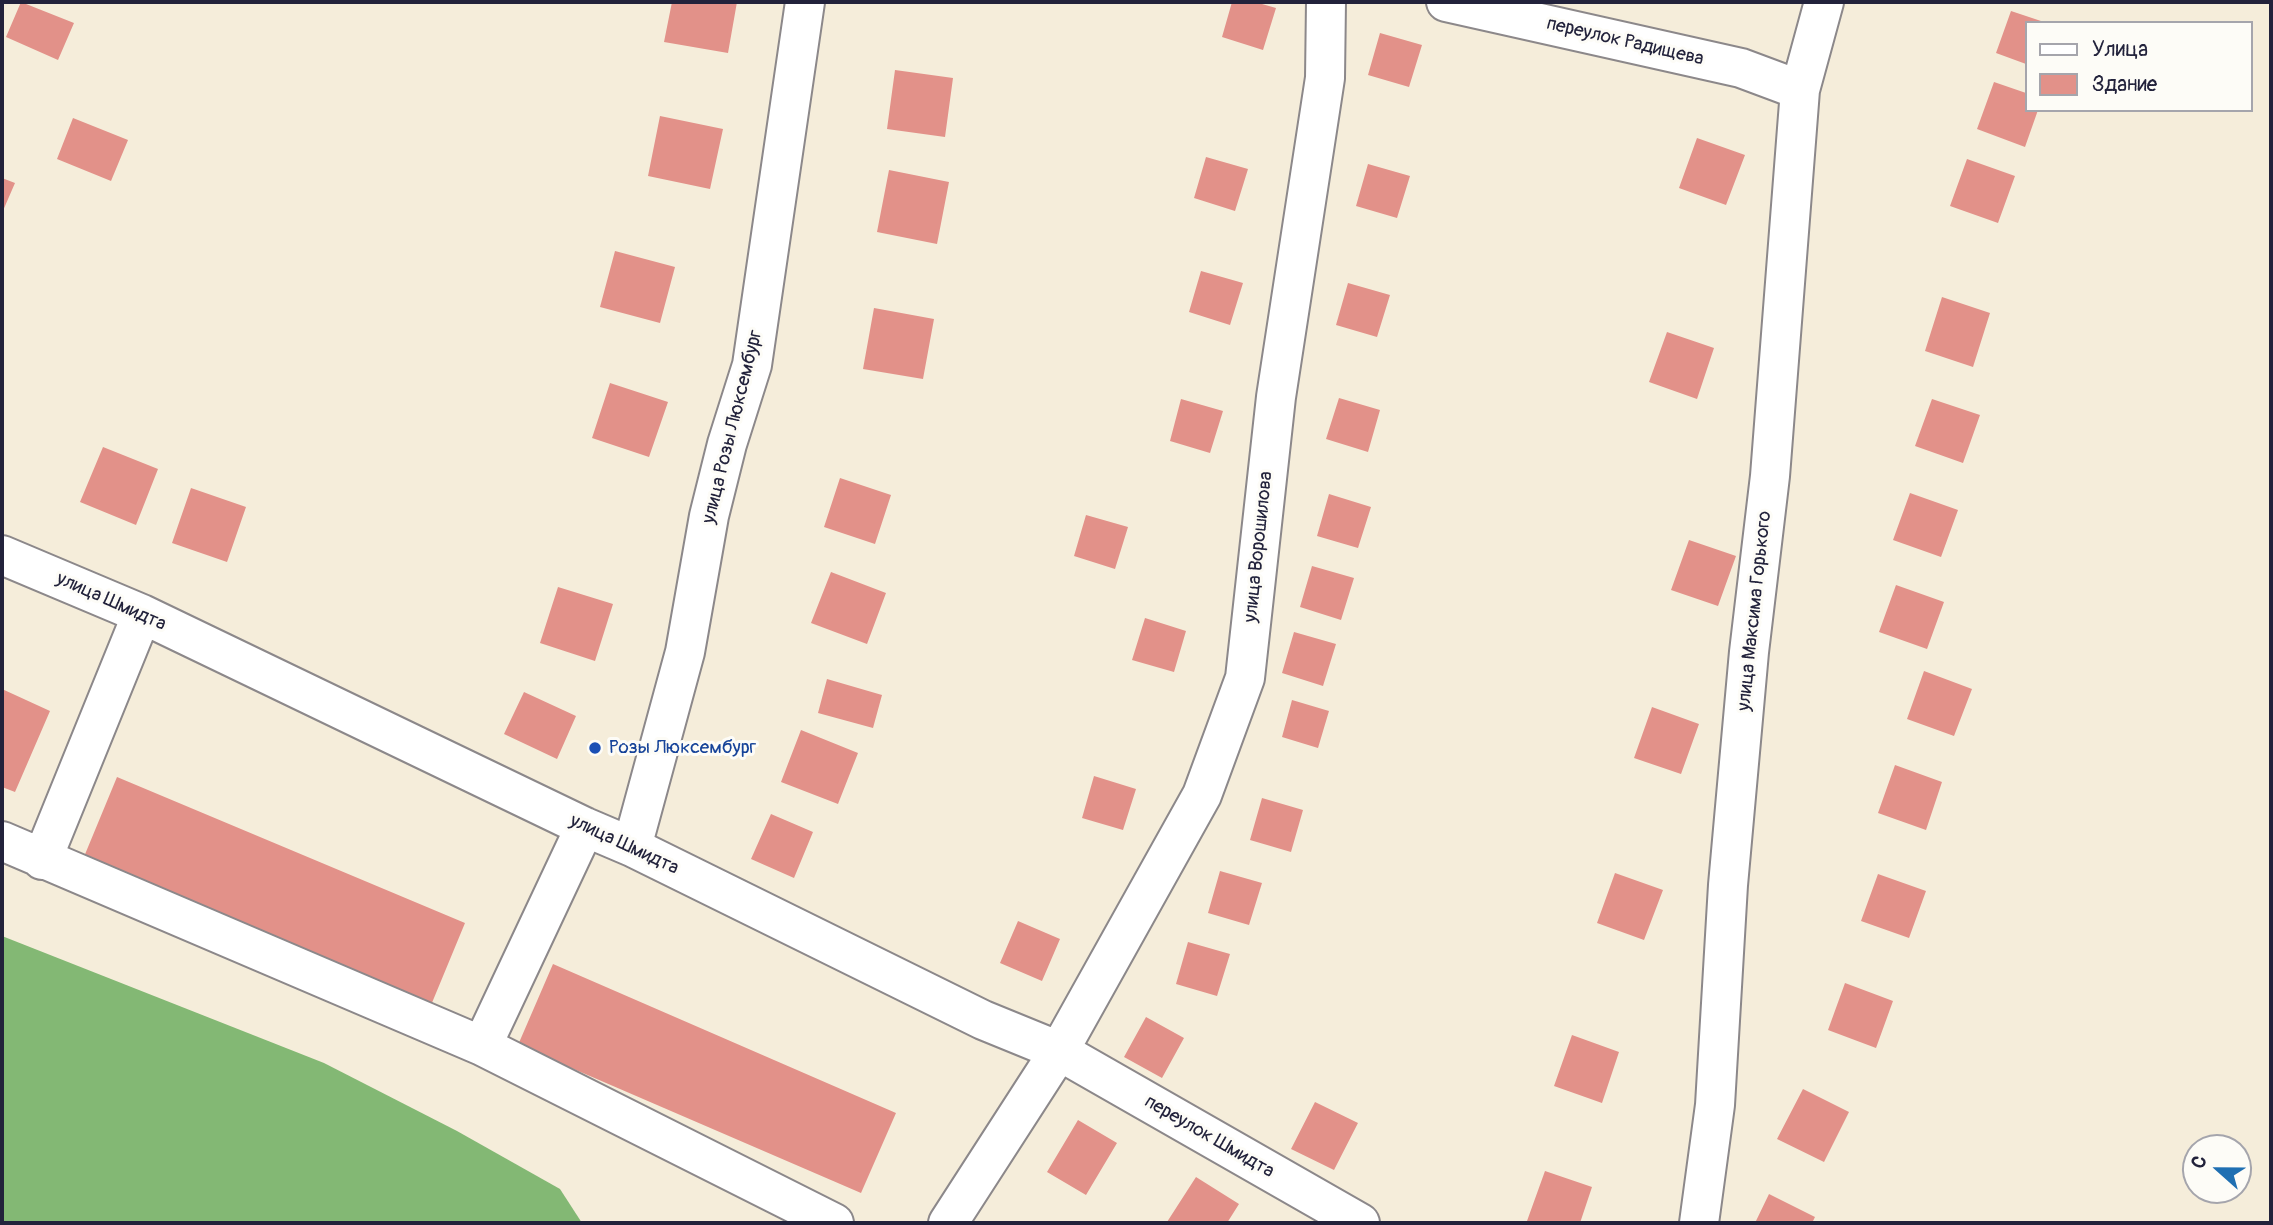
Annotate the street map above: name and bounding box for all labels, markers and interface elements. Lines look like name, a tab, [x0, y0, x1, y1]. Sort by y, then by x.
street label: переулок Радищева	[1544, 13, 1706, 71]
legend	[2024, 21, 2252, 112]
text: Улица	[2092, 36, 2148, 63]
text: Здание	[2092, 71, 2157, 98]
street label: улица Розы Люксембург	[698, 328, 768, 526]
street label: улица Ворошилова	[1240, 470, 1278, 624]
street label: улица Максима Горького	[1733, 510, 1777, 712]
street label: улица Шмидта	[53, 568, 169, 636]
place label: Розы Люксембург	[609, 737, 756, 759]
marker: Розы Люксембург	[587, 740, 603, 756]
street label: улица Шмидта	[566, 810, 682, 880]
street label: переулок Шмидта	[1140, 1091, 1278, 1183]
north arrow	[2182, 1134, 2252, 1204]
text: С	[2186, 1152, 2213, 1172]

